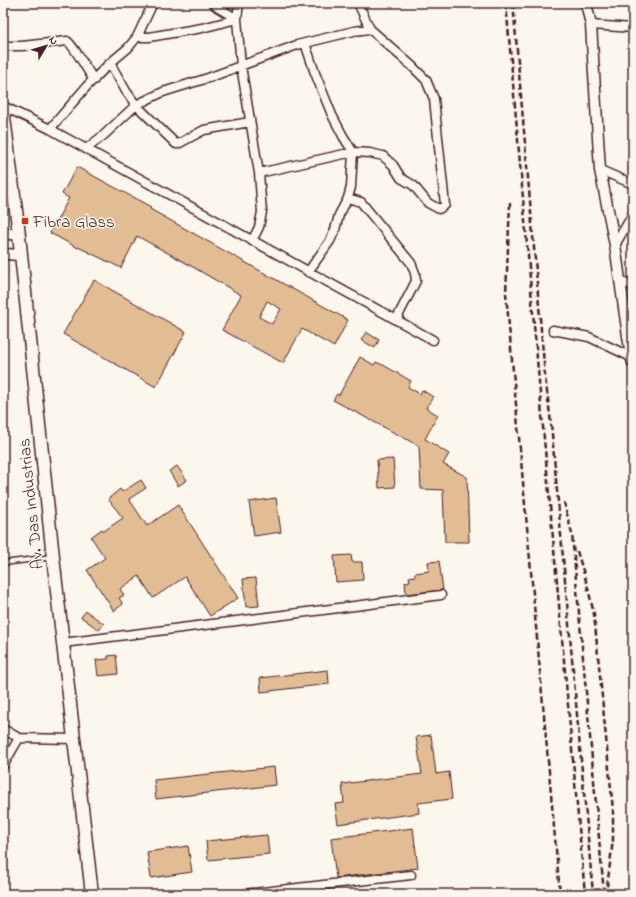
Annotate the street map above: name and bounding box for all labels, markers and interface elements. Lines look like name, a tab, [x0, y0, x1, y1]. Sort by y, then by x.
north arrow	[26, 26, 66, 66]
text: N	[44, 33, 62, 48]
place label: Fibra Glass	[32, 210, 115, 235]
marker: Fibra Glass	[20, 216, 30, 226]
street label: Av. Das Industrias	[12, 437, 51, 571]

